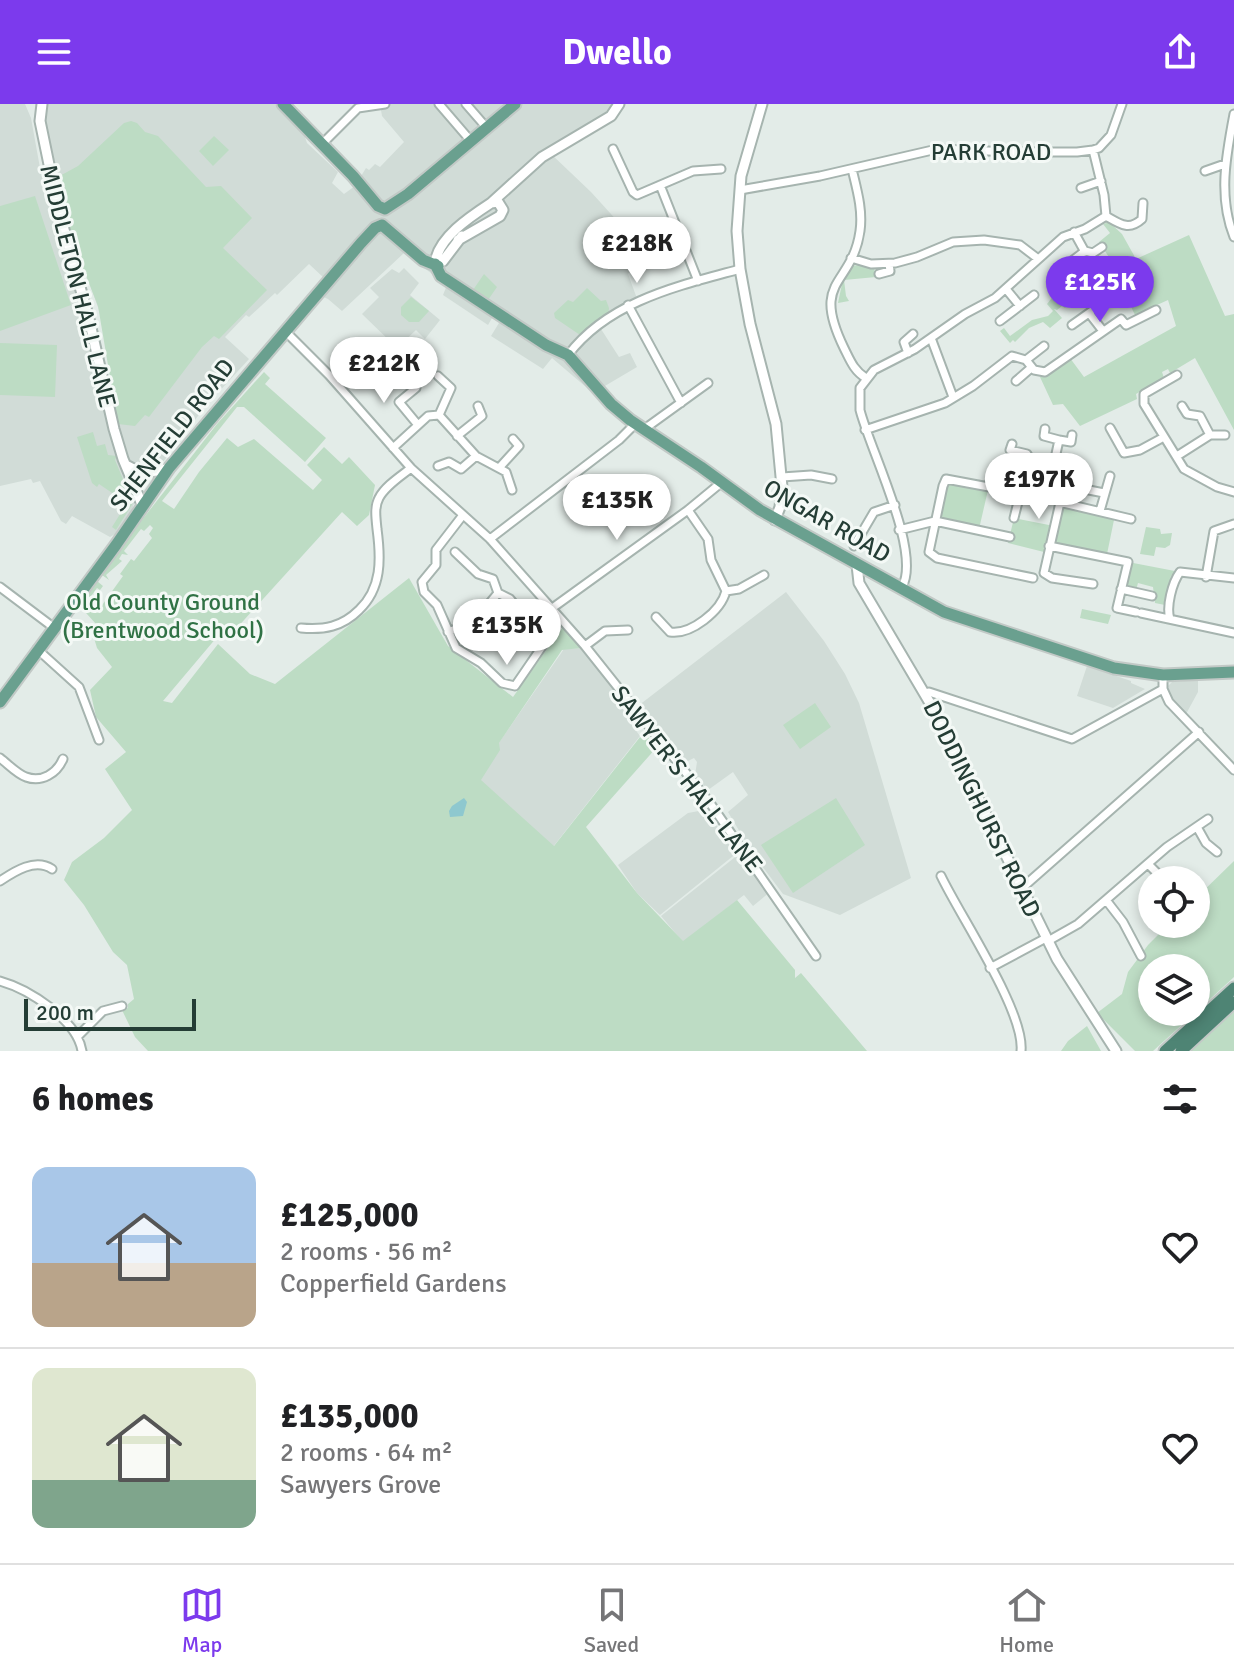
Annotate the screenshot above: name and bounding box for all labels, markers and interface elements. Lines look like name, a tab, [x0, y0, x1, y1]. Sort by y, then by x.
icon: menu	[32, 30, 76, 74]
text: Dwello	[562, 30, 672, 75]
icon: share	[1158, 30, 1202, 74]
street label: PARK ROAD	[931, 137, 1051, 167]
street label: MIDDLETON HALL LANE	[33, 161, 123, 411]
pin: £218K	[581, 217, 693, 285]
text: £218K	[601, 227, 673, 259]
pin: £125K	[1044, 256, 1156, 324]
text: £125K	[1064, 266, 1136, 298]
pin: £212K	[328, 337, 440, 405]
text: £212K	[348, 347, 420, 379]
street label: SHENFIELD ROAD	[103, 353, 241, 517]
pin: £197K	[983, 453, 1095, 521]
text: £197K	[1003, 463, 1075, 495]
street label: ONGAR ROAD	[758, 473, 896, 569]
pin: £135K	[561, 474, 673, 542]
text: £135K	[581, 484, 653, 516]
park label: Old County Ground (Brentwood School)	[62, 587, 264, 645]
pin: £135K	[451, 599, 563, 667]
text: £135K	[471, 609, 543, 641]
street label: SAWYER'S HALL LANE	[605, 680, 769, 878]
street label: DODDINGHURST ROAD	[916, 696, 1048, 922]
map controls	[1138, 866, 1210, 1026]
button: locate	[1138, 866, 1210, 938]
button: layers	[1138, 954, 1210, 1026]
scale bar	[24, 995, 196, 1031]
text: 200 m	[36, 999, 94, 1026]
icon: filters	[1158, 1077, 1202, 1121]
text: 6 homes	[32, 1078, 153, 1120]
text: £125,000	[280, 1194, 419, 1236]
icon: home	[96, 1199, 192, 1295]
icon: heart	[1158, 1225, 1202, 1269]
text: 2 rooms · 56 m²	[280, 1236, 453, 1268]
text: Copperfield Gardens	[280, 1268, 507, 1300]
text: £135,000	[280, 1395, 419, 1437]
icon: home	[96, 1400, 192, 1496]
icon: heart	[1158, 1426, 1202, 1470]
text: 2 rooms · 64 m²	[280, 1437, 453, 1469]
text: Sawyers Grove	[280, 1469, 441, 1501]
tab: Map	[180, 1583, 224, 1658]
tab: Saved	[584, 1583, 639, 1658]
tab: Home	[999, 1583, 1054, 1658]

